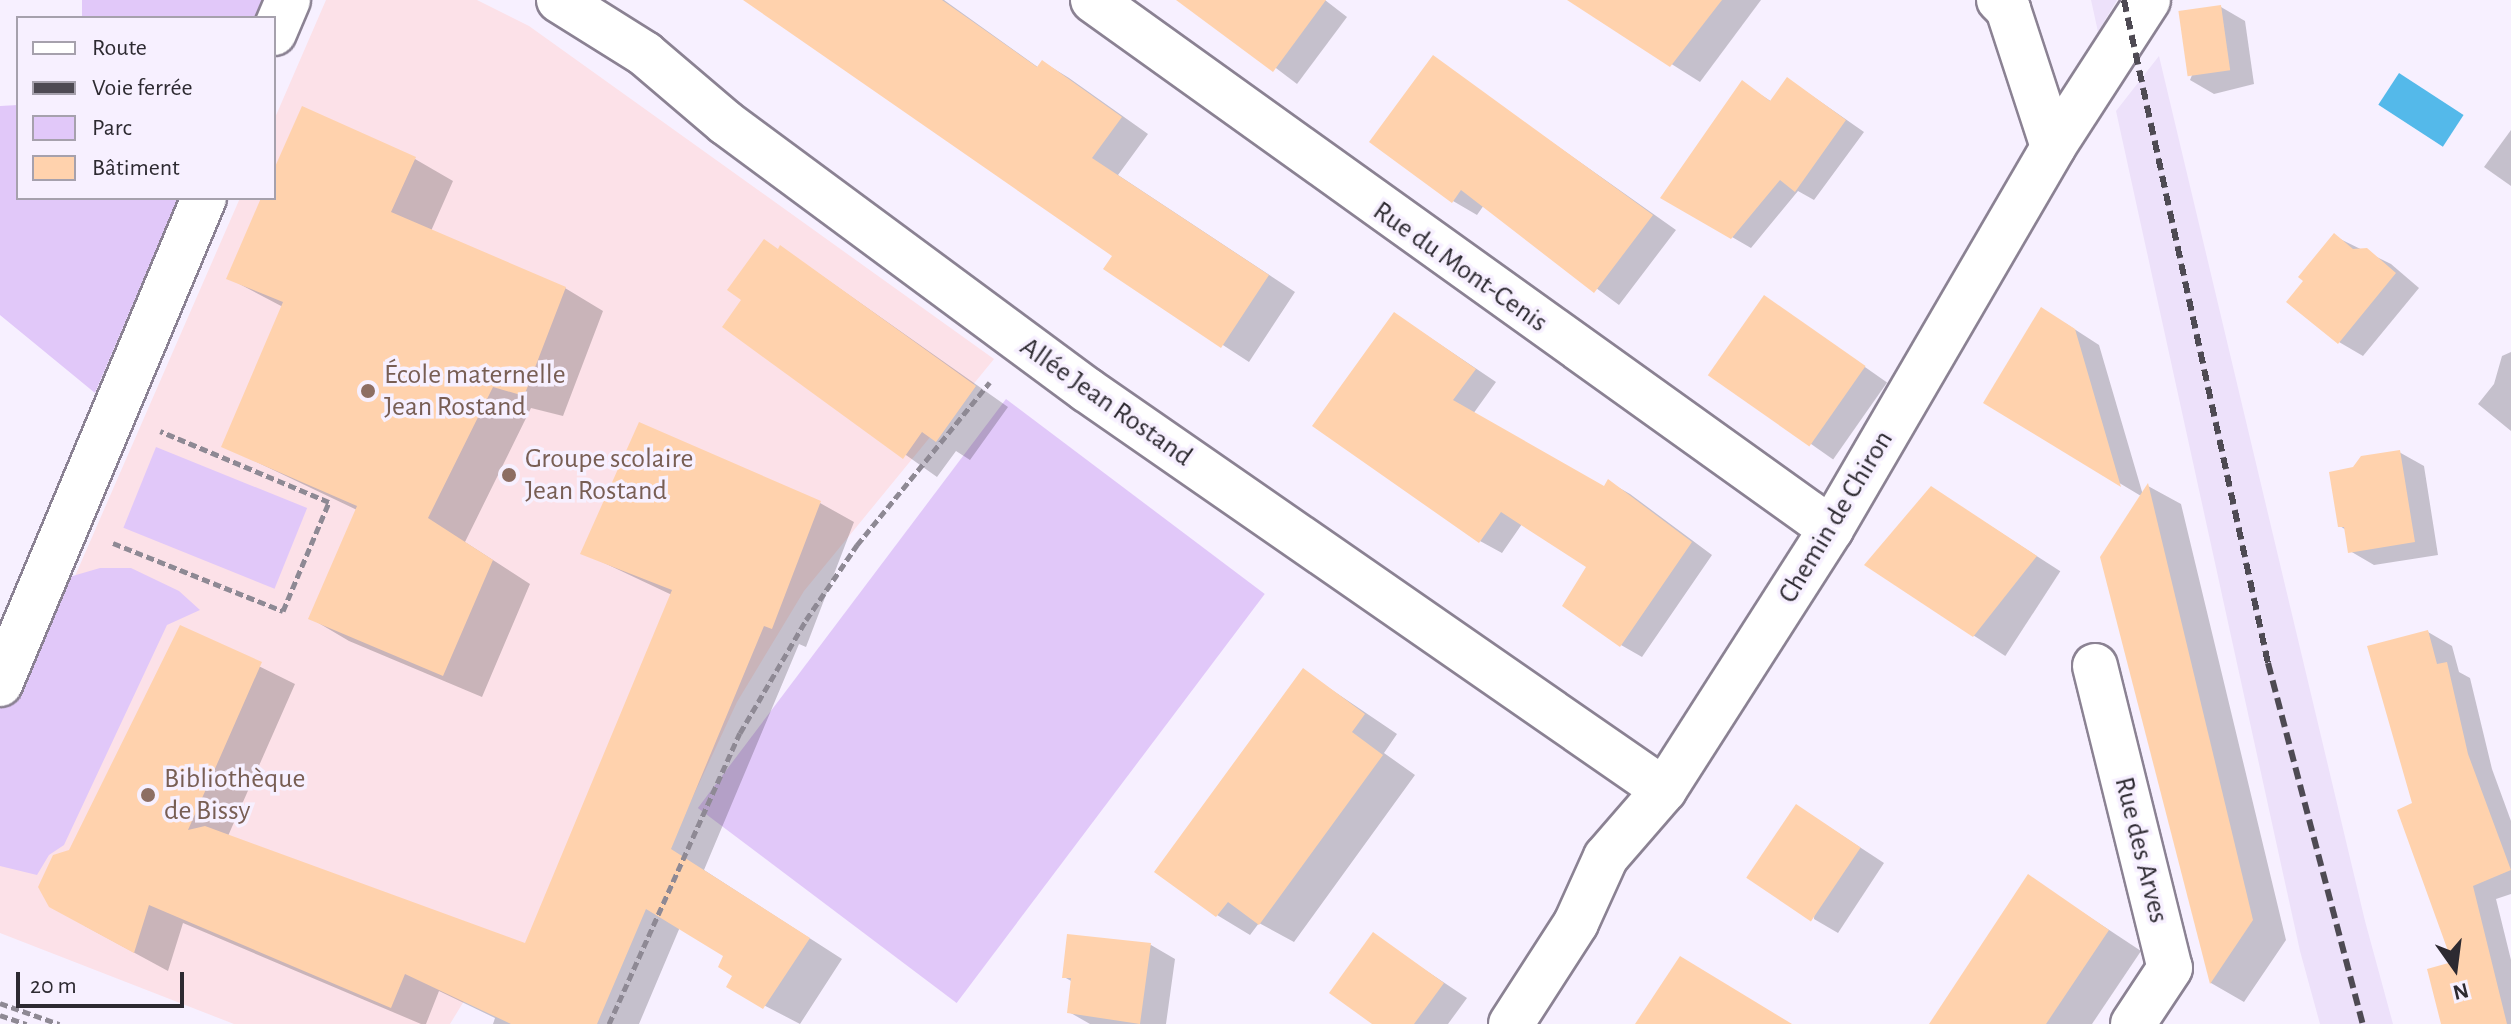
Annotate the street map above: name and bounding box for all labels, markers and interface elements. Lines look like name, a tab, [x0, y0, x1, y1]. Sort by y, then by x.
legend	[16, 16, 276, 200]
text: Route	[92, 36, 147, 60]
text: Voie ferrée	[92, 76, 193, 100]
text: Parc	[92, 116, 132, 140]
text: Bâtiment	[92, 156, 180, 180]
street label: Rue du Mont-Cenis	[1366, 194, 1554, 340]
street label: Allée Jean Rostand	[1013, 330, 1199, 474]
place label: École maternelle Jean Rostand	[384, 358, 566, 424]
marker: École maternelle Jean Rostand	[359, 382, 377, 400]
street label: Chemin de Chiron	[1771, 425, 1901, 609]
place label: Groupe scolaire Jean Rostand	[525, 442, 694, 508]
marker: Groupe scolaire Jean Rostand	[500, 466, 518, 484]
place label: Bibliothèque de Bissy	[164, 762, 305, 828]
street label: Rue des Arves	[2107, 774, 2175, 926]
marker: Bibliothèque de Bissy	[139, 786, 157, 804]
north arrow	[2415, 928, 2495, 1008]
scale bar	[20, 956, 188, 1006]
text: 20 m	[30, 974, 77, 998]
text: N	[2451, 979, 2471, 1004]

